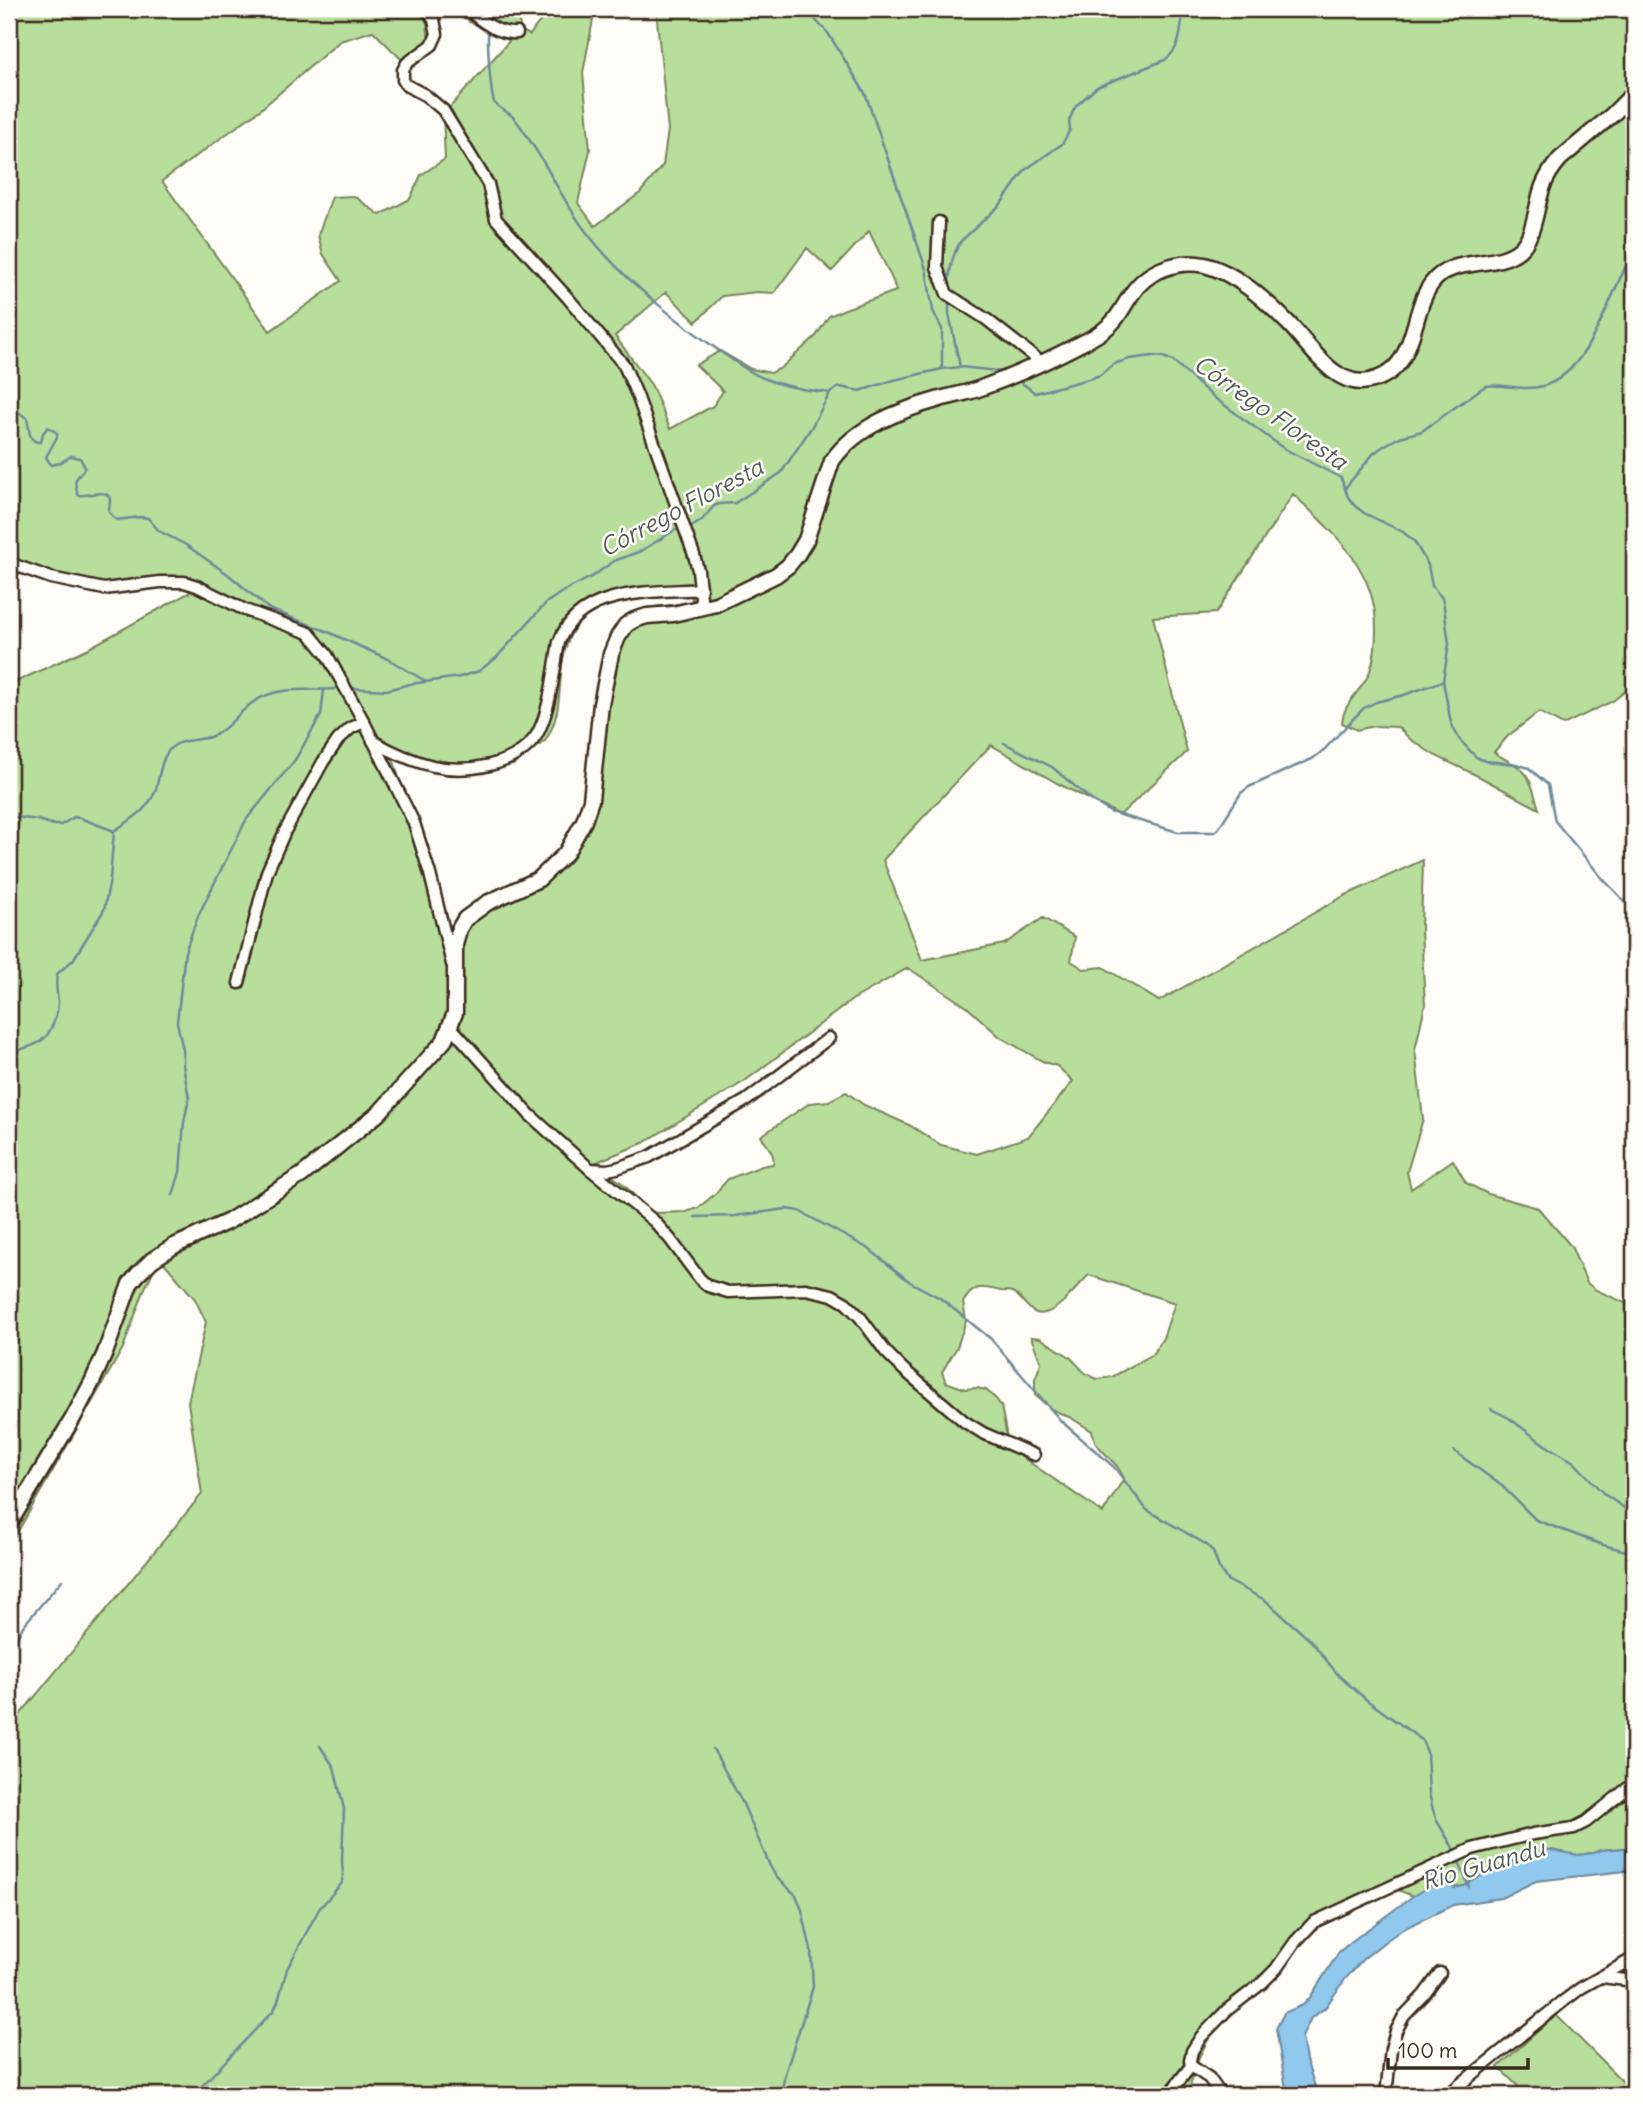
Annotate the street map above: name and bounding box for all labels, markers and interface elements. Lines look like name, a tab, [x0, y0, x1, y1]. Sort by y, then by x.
water label: Córrego Floresta	[1188, 348, 1355, 477]
water label: Córrego Floresta	[594, 451, 769, 563]
water label: Rio Guandu	[1418, 1832, 1550, 1896]
scale bar	[1388, 2027, 1528, 2071]
text: 100 m	[1398, 2037, 1457, 2064]

